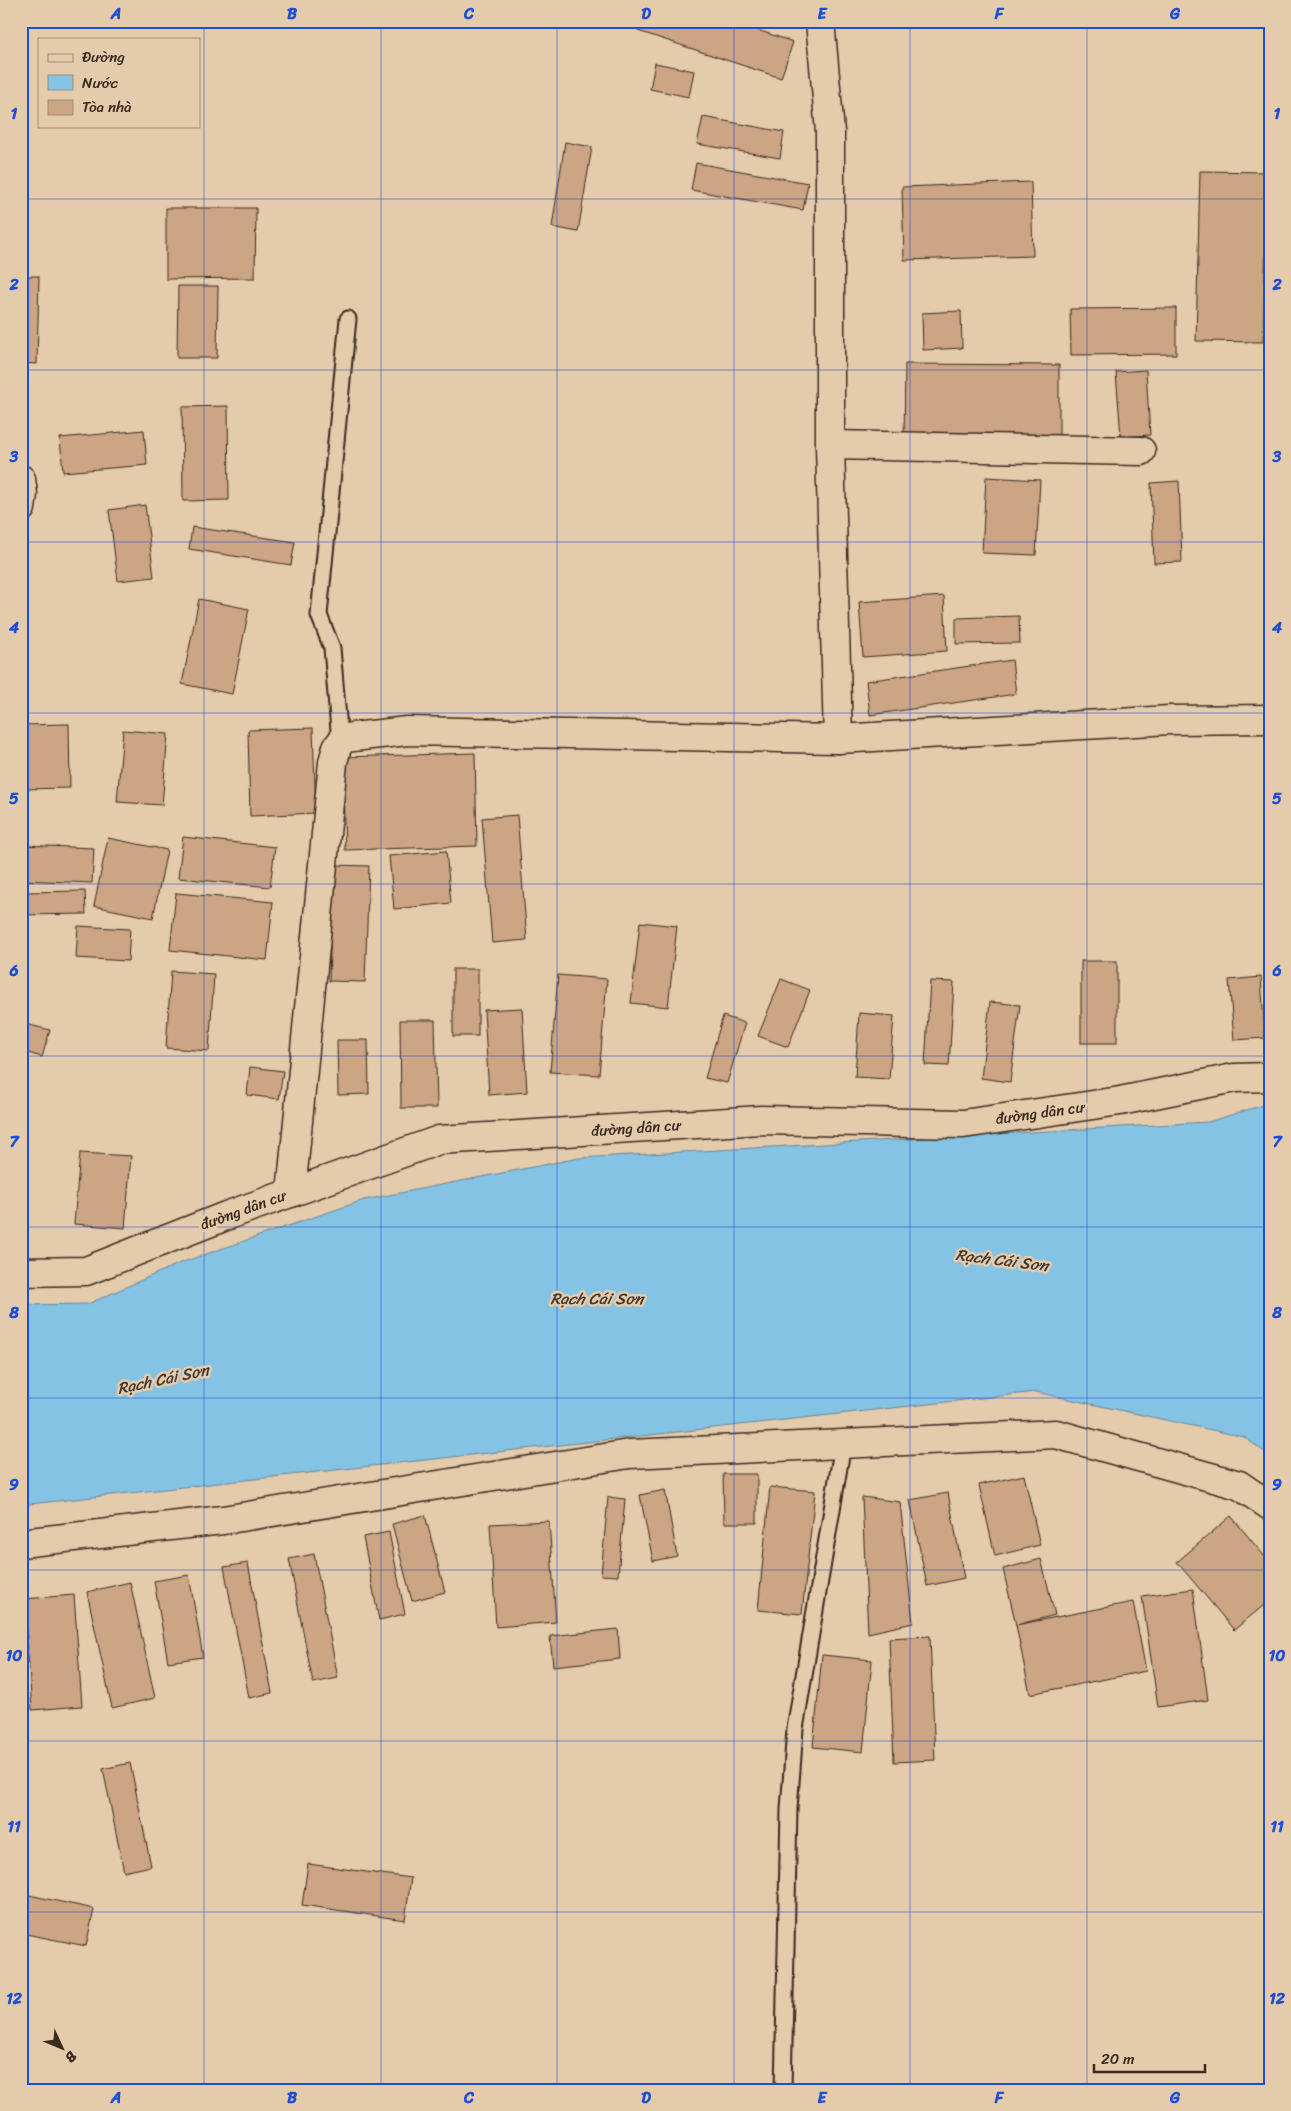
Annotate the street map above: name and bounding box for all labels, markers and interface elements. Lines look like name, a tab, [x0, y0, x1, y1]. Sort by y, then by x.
text: A	[110, 0, 121, 28]
text: B	[287, 0, 298, 28]
text: C	[463, 0, 475, 28]
text: D	[641, 0, 651, 28]
text: E	[818, 0, 828, 28]
text: F	[994, 0, 1005, 28]
text: G	[1169, 0, 1181, 28]
legend	[38, 38, 200, 128]
text: Đường	[82, 44, 125, 70]
text: Nước	[82, 70, 119, 96]
text: Tòa nhà	[82, 94, 132, 120]
text: 1	[11, 99, 18, 128]
text: 1	[1274, 99, 1281, 128]
text: 2	[8, 270, 19, 299]
text: 2	[1271, 270, 1282, 299]
text: 3	[9, 442, 19, 471]
text: 3	[1272, 442, 1282, 471]
text: 4	[8, 613, 19, 642]
text: 4	[1271, 613, 1282, 642]
text: 5	[9, 784, 19, 813]
text: 5	[1272, 784, 1282, 813]
text: 6	[8, 956, 19, 985]
text: 6	[1271, 956, 1282, 985]
street label: đường dân cư	[994, 1094, 1088, 1132]
street label: đường dân cư	[590, 1112, 683, 1144]
text: 7	[9, 1127, 20, 1156]
text: 7	[1272, 1127, 1283, 1156]
street label: đường dân cư	[196, 1182, 291, 1238]
water label: Rạch Cái Sơn	[954, 1240, 1052, 1280]
water label: Rạch Cái Sơn	[551, 1284, 646, 1313]
text: 8	[8, 1298, 19, 1327]
text: 8	[1271, 1298, 1282, 1327]
water label: Rạch Cái Sơn	[115, 1355, 214, 1403]
text: 9	[9, 1470, 19, 1499]
text: 9	[1272, 1470, 1282, 1499]
text: 10	[6, 1641, 22, 1670]
text: 10	[1269, 1641, 1285, 1670]
text: 11	[7, 1812, 21, 1841]
text: 11	[1270, 1812, 1284, 1841]
text: 12	[6, 1984, 23, 2013]
text: 12	[1269, 1984, 1286, 2013]
north arrow	[38, 2024, 88, 2074]
scale bar	[1094, 2041, 1205, 2073]
text: B	[59, 2045, 83, 2069]
text: 20 m	[1101, 2046, 1135, 2072]
text: A	[110, 2083, 121, 2111]
text: B	[287, 2083, 298, 2111]
text: C	[463, 2083, 475, 2111]
text: D	[641, 2083, 651, 2111]
text: E	[818, 2083, 828, 2111]
text: F	[994, 2083, 1005, 2111]
text: G	[1169, 2083, 1181, 2111]

